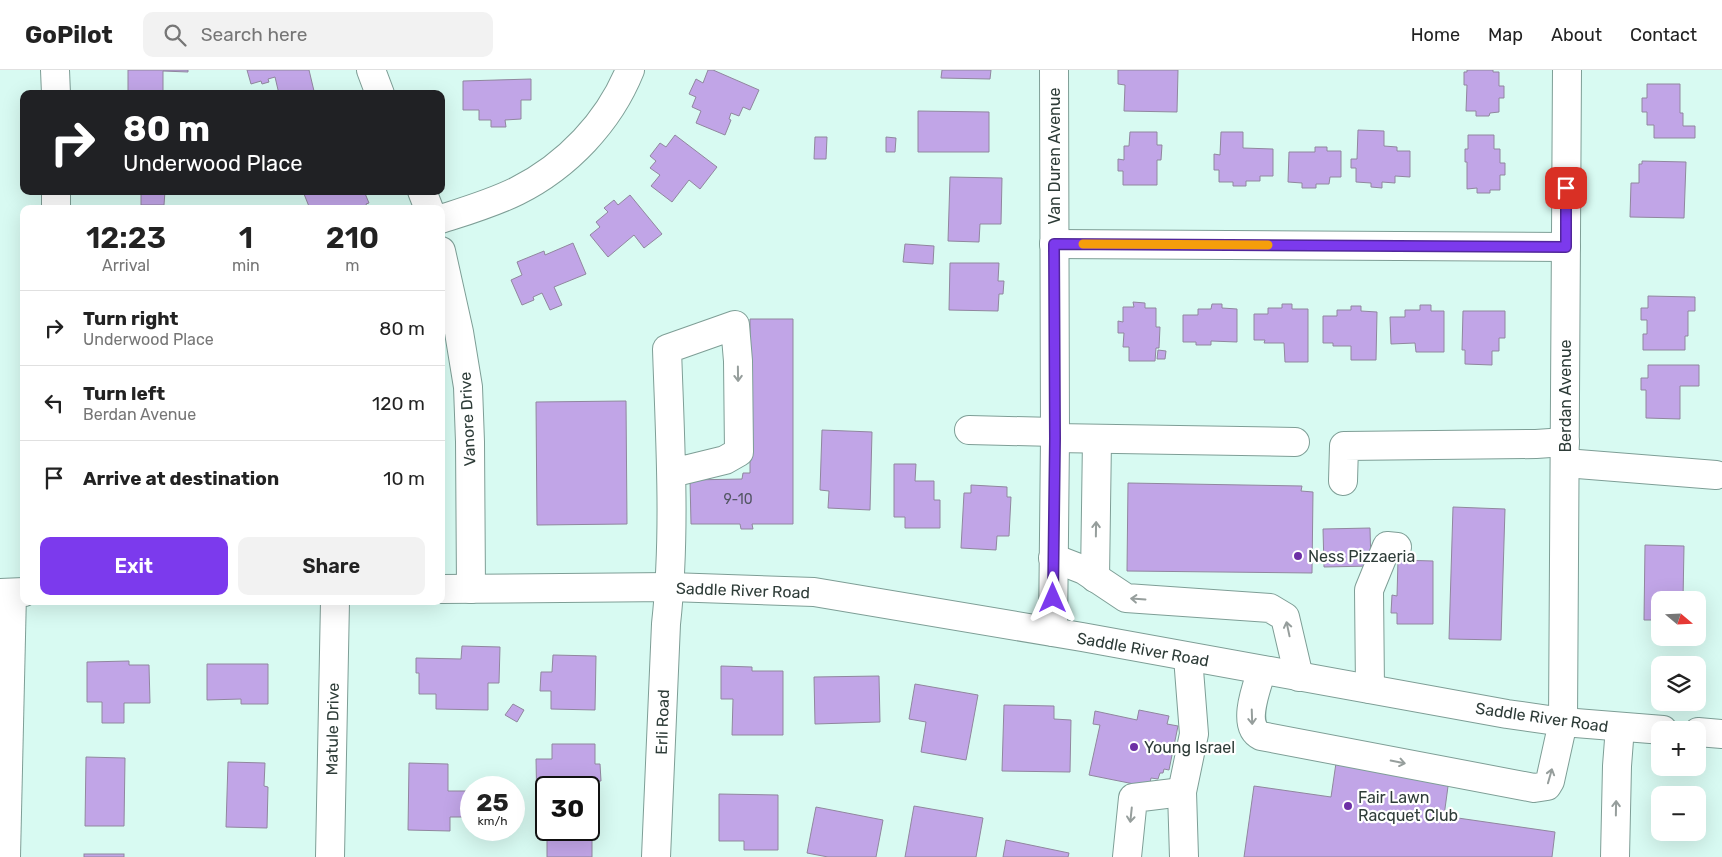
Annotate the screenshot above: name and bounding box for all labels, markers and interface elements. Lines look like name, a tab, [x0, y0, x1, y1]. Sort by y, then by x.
search box	[143, 12, 493, 57]
text: GoPilot	[25, 21, 113, 49]
icon: search	[161, 21, 189, 49]
text: Search here	[201, 23, 307, 46]
text: Home	[1411, 24, 1460, 46]
text: Map	[1488, 24, 1523, 46]
text: About	[1551, 24, 1602, 46]
text: Contact	[1630, 24, 1697, 46]
street label: Van Duren Avenue	[1045, 88, 1064, 224]
text: 80 m	[123, 108, 210, 150]
icon: right	[40, 110, 105, 175]
text: Underwood Place	[123, 150, 303, 177]
pin	[1545, 167, 1587, 209]
icon: arrive	[1552, 174, 1580, 202]
text: 12:23	[86, 220, 166, 256]
text: 1	[239, 220, 253, 256]
text: 210	[326, 220, 379, 256]
text: Arrival	[102, 256, 150, 275]
text: min	[232, 256, 260, 275]
text: m	[345, 256, 359, 275]
text: Turn right	[83, 307, 178, 330]
icon: right	[40, 314, 68, 342]
text: 80 m	[379, 317, 425, 340]
text: Underwood Place	[83, 330, 214, 349]
street label: Berdan Avenue	[1556, 339, 1575, 453]
one-way arrow	[733, 366, 743, 382]
street label: Vanore Drive	[456, 371, 479, 467]
text: Turn left	[83, 382, 165, 405]
icon: left	[40, 389, 68, 417]
text: 120 m	[372, 392, 425, 415]
text: Berdan Avenue	[83, 405, 196, 424]
icon: arrive	[40, 464, 68, 492]
text: Arrive at destination	[83, 467, 279, 490]
text: 10 m	[383, 467, 425, 490]
house number: 9-10	[723, 491, 753, 508]
one-way arrow	[1091, 521, 1101, 538]
button: Exit	[40, 537, 228, 595]
button: Share	[238, 537, 425, 595]
place label: Ness Pizzaeria	[1308, 547, 1415, 566]
marker: Ness Pizzaeria	[1292, 550, 1304, 562]
position arrow	[1026, 571, 1078, 623]
street label: Saddle River Road	[676, 579, 810, 602]
north arrow	[1651, 591, 1706, 646]
map controls	[1651, 591, 1706, 841]
one-way arrow	[1130, 594, 1146, 604]
one-way arrow	[1283, 622, 1292, 638]
street label: Saddle River Road	[1075, 628, 1211, 670]
button: layers	[1651, 656, 1706, 711]
street label: Matule Drive	[322, 683, 343, 775]
street label: Erli Road	[652, 689, 673, 755]
street label: Saddle River Road	[1474, 699, 1610, 736]
one-way arrow	[1248, 709, 1257, 725]
button: +	[1651, 721, 1706, 776]
place label: Young Israel	[1144, 738, 1235, 757]
marker: Young Israel	[1128, 741, 1140, 753]
one-way arrow	[1390, 758, 1406, 768]
one-way arrow	[1546, 768, 1556, 784]
speed limit sign: 30	[535, 776, 600, 841]
button: −	[1651, 786, 1706, 841]
text: 25	[476, 788, 509, 817]
place label: Fair Lawn Racquet Club	[1358, 788, 1458, 825]
marker: Fair Lawn Racquet Club	[1342, 800, 1354, 812]
one-way arrow	[1611, 801, 1621, 817]
one-way arrow	[1126, 806, 1136, 822]
text: km/h	[478, 814, 507, 828]

